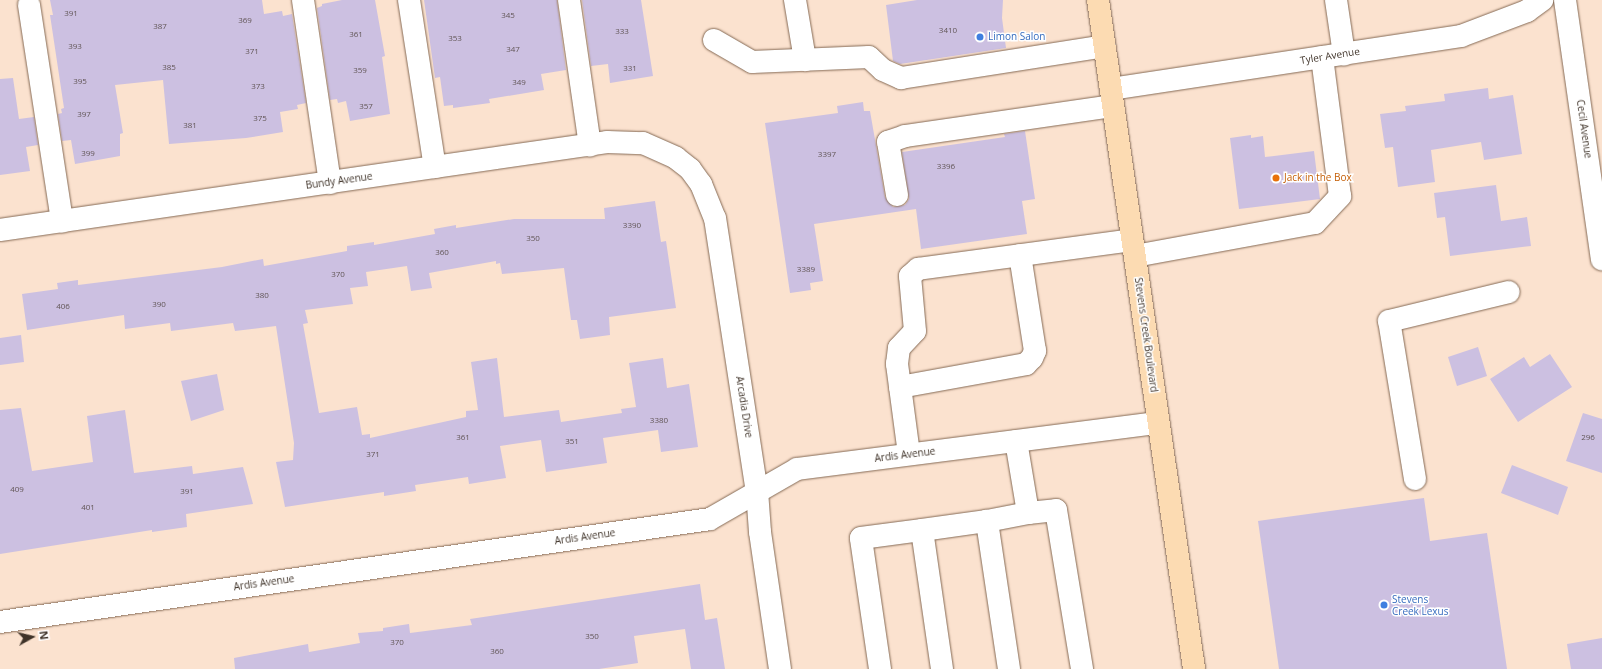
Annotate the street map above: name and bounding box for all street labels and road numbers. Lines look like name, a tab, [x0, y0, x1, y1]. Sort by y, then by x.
street label: Tyler Avenue	[1299, 45, 1361, 67]
street label: Cecil Avenue	[1574, 99, 1594, 159]
street label: Bundy Avenue	[305, 170, 373, 192]
street label: Stevens Creek Boulevard	[1132, 277, 1160, 393]
street label: Arcadia Drive	[733, 375, 755, 439]
street label: Ardis Avenue	[874, 445, 936, 465]
street label: Ardis Avenue	[554, 527, 616, 547]
street label: Ardis Avenue	[233, 573, 295, 593]

